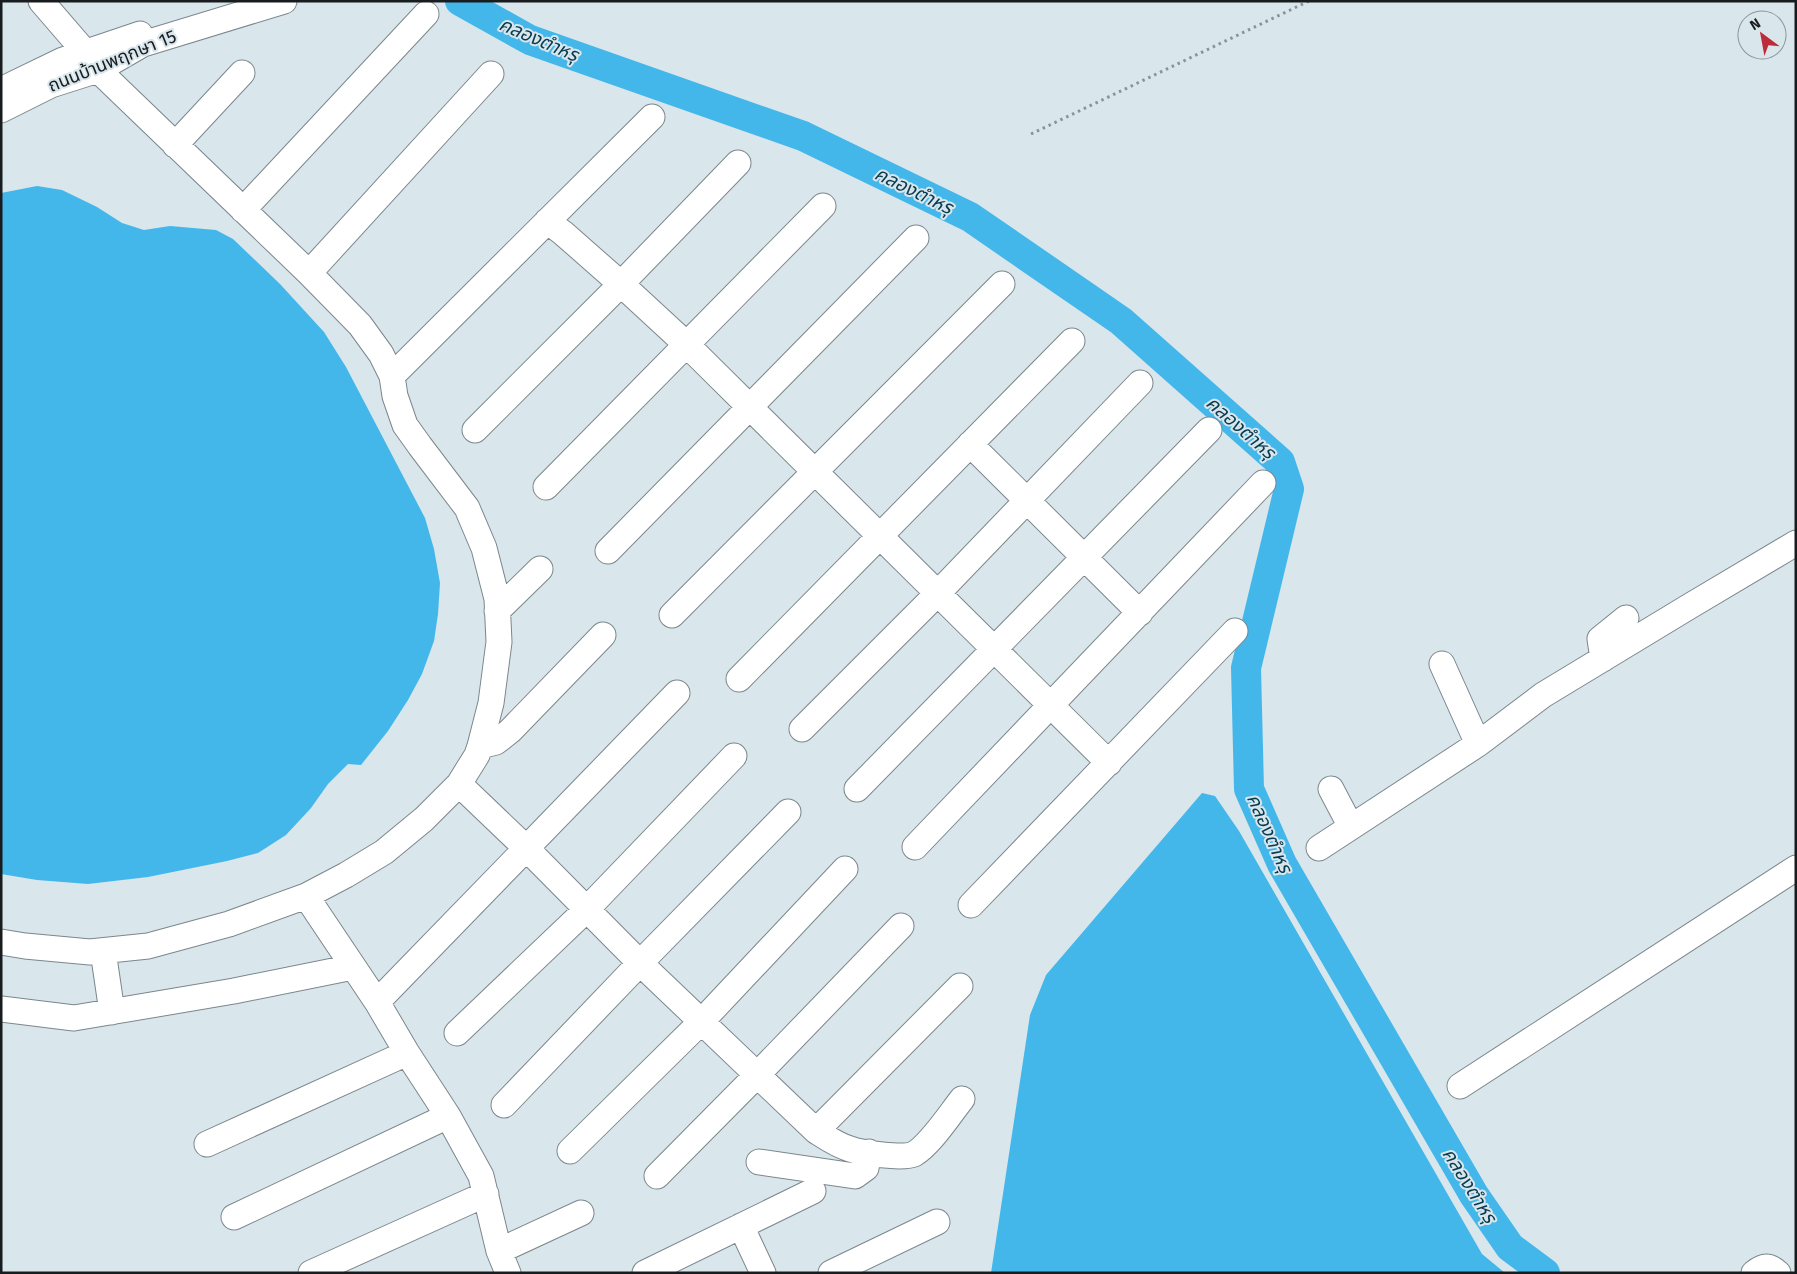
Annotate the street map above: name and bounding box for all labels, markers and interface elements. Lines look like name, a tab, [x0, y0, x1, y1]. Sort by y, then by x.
north arrow	[1737, 10, 1787, 60]
water label: คลองตำหรุ	[496, 12, 583, 67]
text: N	[1747, 15, 1764, 34]
street label: ถนนบ้านพฤกษา 15	[45, 25, 179, 97]
water label: คลองตำหรุ	[871, 162, 958, 220]
water label: คลองตำหรุ	[1201, 391, 1281, 465]
water label: คลองตำหรุ	[1242, 790, 1298, 878]
water label: คลองตำหรุ	[1438, 1144, 1502, 1228]

